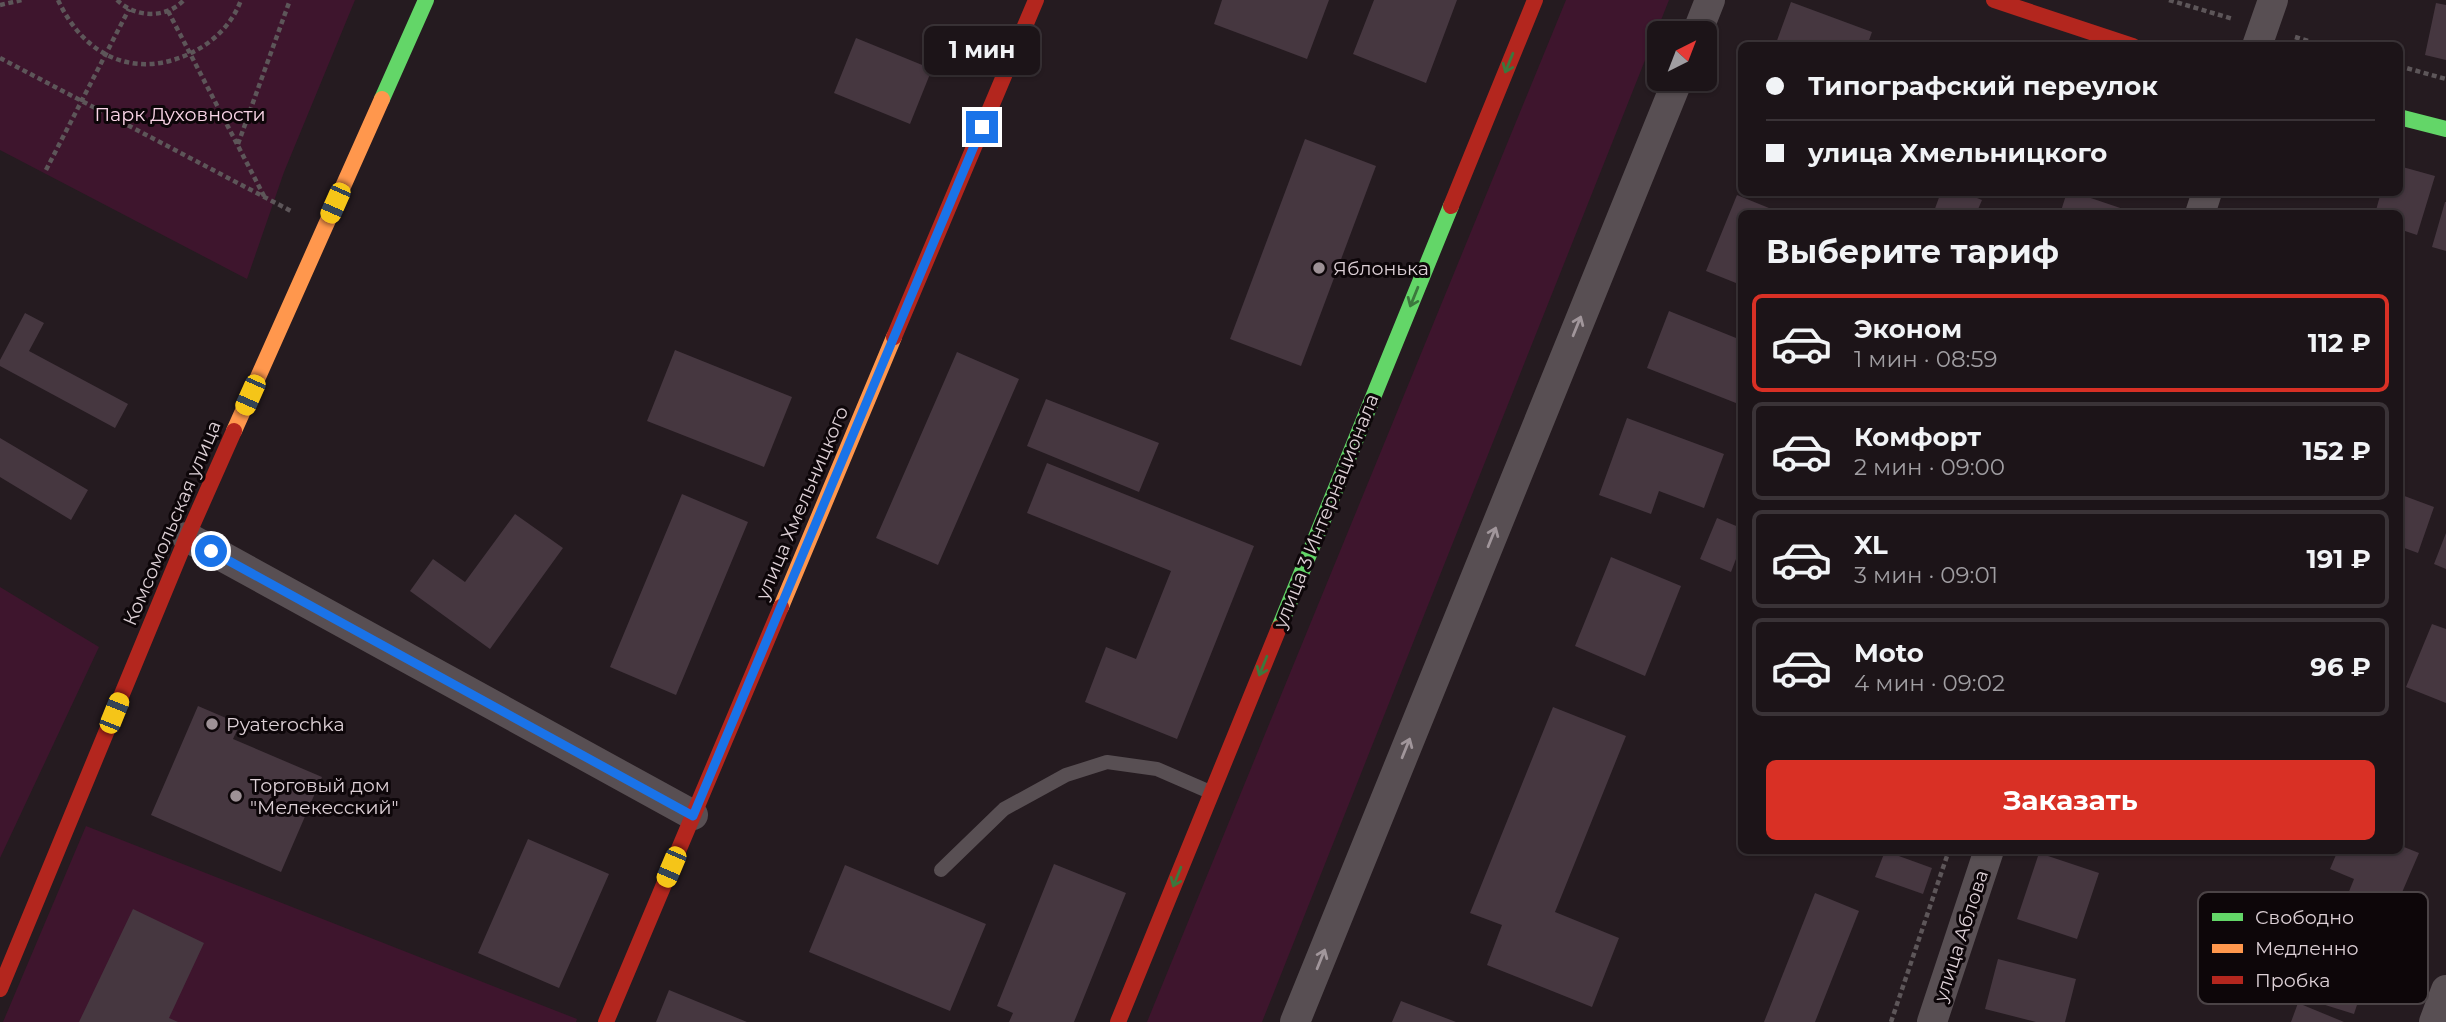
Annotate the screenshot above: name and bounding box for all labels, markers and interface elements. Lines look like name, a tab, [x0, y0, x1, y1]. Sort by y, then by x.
north arrow	[1647, 21, 1717, 91]
map controls	[1647, 21, 1717, 91]
callout: 1 мин	[924, 25, 1040, 74]
text: 1 мин	[949, 36, 1015, 64]
one-way arrow	[1502, 52, 1515, 74]
text: Типографский переулок	[1808, 70, 2158, 102]
park label: Парк Духовности	[94, 103, 266, 126]
route end	[966, 111, 998, 143]
text: улица Хмельницкого	[1808, 137, 2107, 169]
car	[317, 180, 354, 226]
text: Выберите тариф	[1766, 232, 2059, 271]
place label: Яблонька	[1333, 257, 1429, 280]
marker: Яблонька	[1311, 260, 1327, 276]
one-way arrow	[1406, 285, 1419, 307]
icon: car	[1770, 312, 1833, 375]
text: Эконом	[1854, 313, 1962, 345]
one-way arrow	[1572, 316, 1585, 338]
text: 112 ₽	[2308, 327, 2371, 359]
text: 1 мин · 08:59	[1854, 345, 1998, 373]
car	[232, 372, 269, 418]
street label: улица 3 Интернационала	[1268, 390, 1384, 633]
street label: улица Хмельницкого	[750, 403, 853, 604]
street label: Комсомольская улица	[118, 417, 226, 629]
icon: car	[1770, 420, 1833, 483]
text: Комфорт	[1854, 421, 1981, 453]
text: 152 ₽	[2303, 435, 2371, 467]
text: 2 мин · 09:00	[1854, 453, 2005, 481]
one-way arrow	[1486, 527, 1499, 549]
icon: car	[1770, 528, 1833, 591]
text: XL	[1854, 529, 1888, 561]
route start	[195, 535, 227, 567]
text: 191 ₽	[2307, 543, 2371, 575]
text: 3 мин · 09:01	[1854, 561, 1998, 589]
icon: car	[1770, 636, 1833, 699]
text: Moto	[1854, 637, 1924, 669]
text: 96 ₽	[2310, 651, 2371, 683]
one-way arrow	[1256, 655, 1269, 676]
text: 4 мин · 09:02	[1854, 669, 2005, 697]
car	[97, 690, 132, 736]
place label: Pyaterochka	[226, 713, 345, 736]
marker: Pyaterochka	[204, 716, 220, 732]
one-way arrow	[1401, 738, 1414, 759]
button: Заказать	[1766, 760, 2375, 840]
place label: Торговый дом "Мелекесский"	[250, 774, 399, 819]
marker: Торговый дом "Мелекесский"	[228, 788, 244, 804]
car	[654, 844, 689, 890]
one-way arrow	[1170, 865, 1183, 887]
street label: улица Аблова	[1929, 867, 1993, 1006]
legend	[2198, 892, 2428, 1004]
text: Свободно	[2255, 906, 2354, 929]
text: Медленно	[2255, 937, 2359, 960]
one-way arrow	[1315, 948, 1328, 970]
text: Пробка	[2255, 969, 2330, 992]

